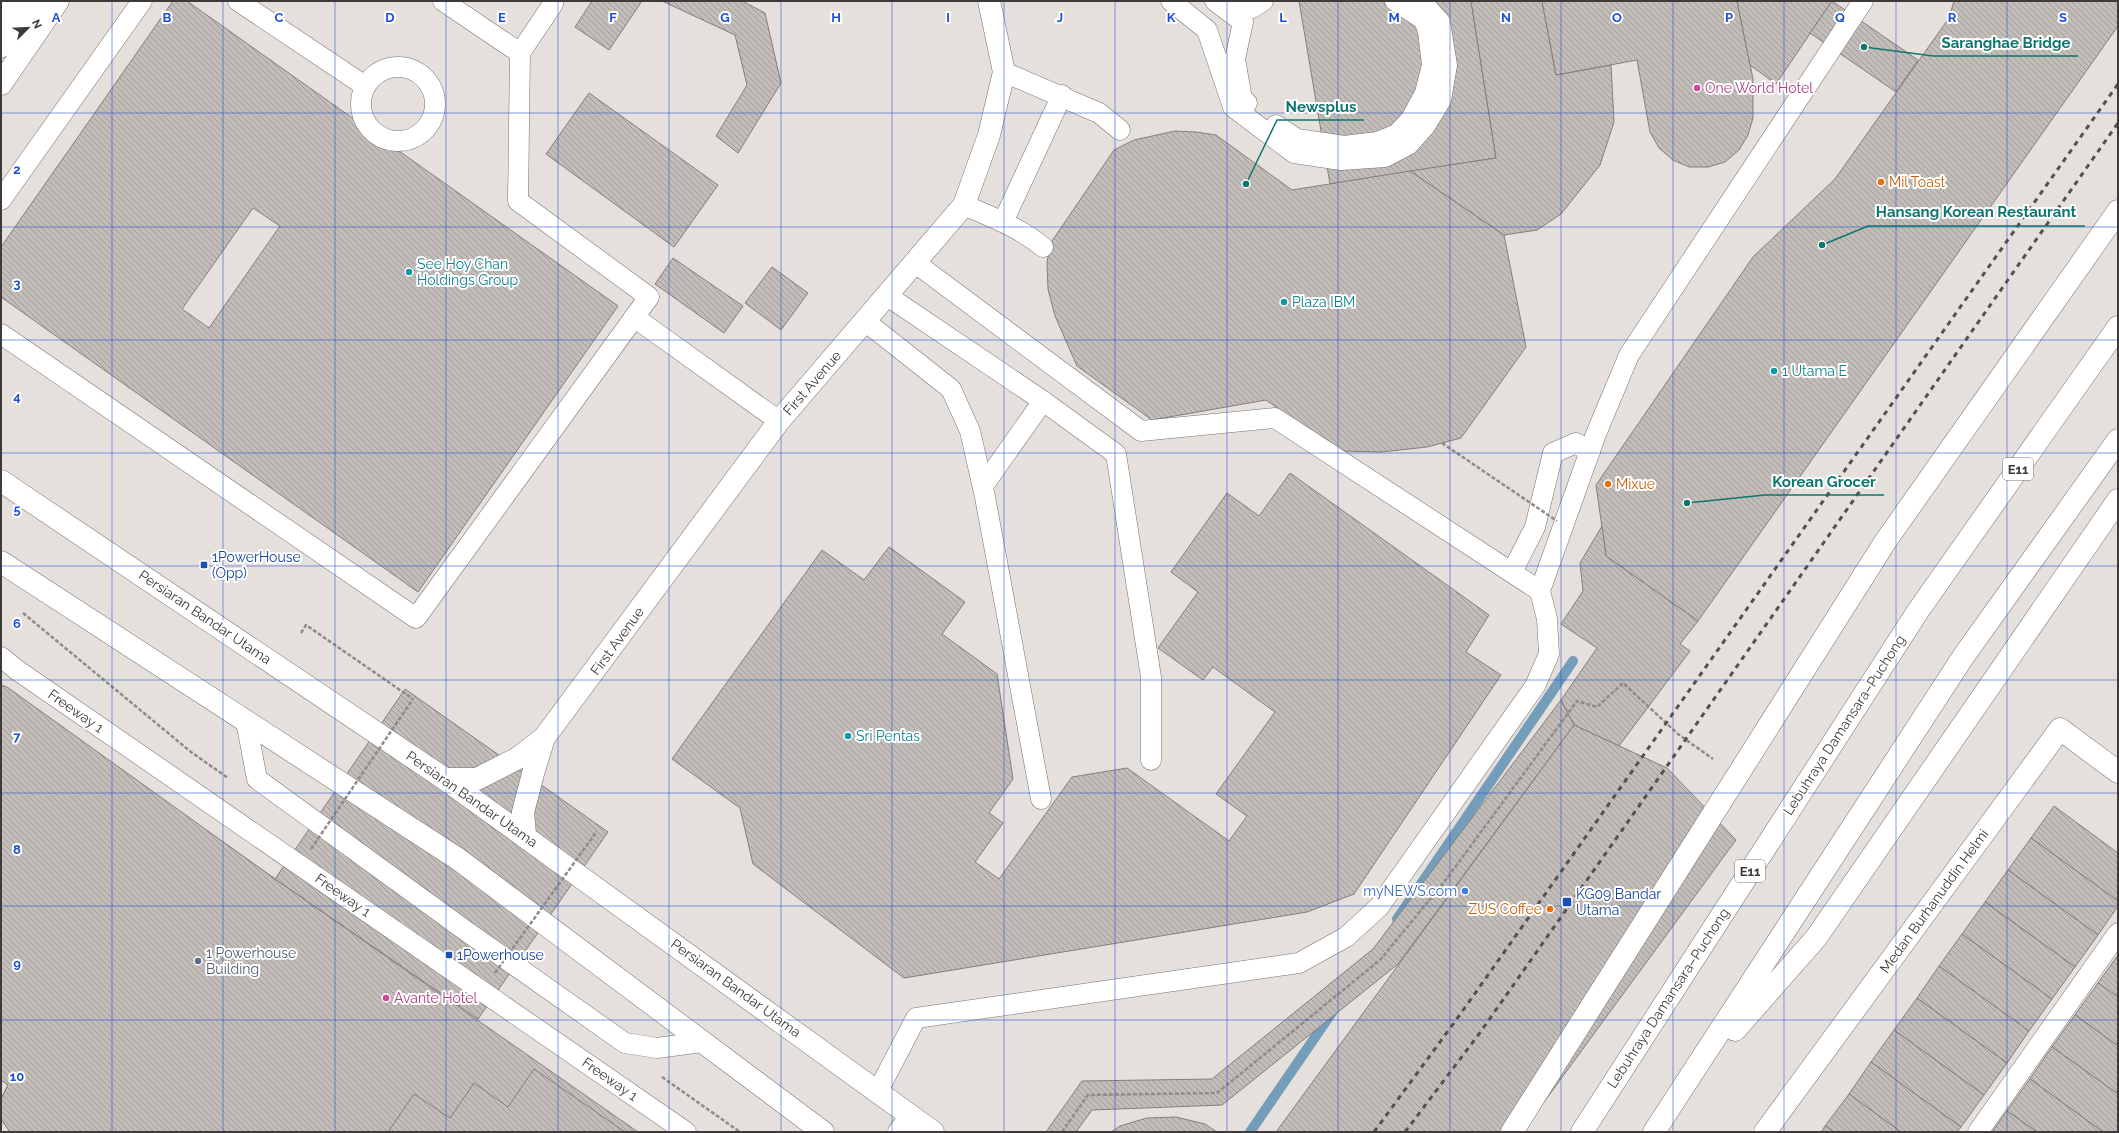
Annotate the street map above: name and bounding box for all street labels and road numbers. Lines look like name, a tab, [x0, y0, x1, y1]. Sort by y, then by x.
street label: First Avenue	[780, 348, 844, 418]
road number: E11	[2003, 458, 2033, 480]
street label: Persiaran Bandar Utama	[136, 567, 274, 667]
street label: First Avenue	[587, 604, 647, 678]
street label: Lebuhraya Damansara–Puchong	[1780, 632, 1908, 818]
street label: Freeway 1	[45, 686, 107, 736]
street label: Persiaran Bandar Utama	[403, 748, 541, 850]
street label: Medan Burhanuddin Helmi	[1876, 826, 1992, 976]
road number: E11	[1735, 860, 1765, 882]
street label: Freeway 1	[312, 870, 374, 920]
street label: Lebuhraya Damansara–Puchong	[1604, 905, 1732, 1091]
street label: Persiaran Bandar Utama	[668, 936, 804, 1040]
street label: Freeway 1	[579, 1054, 641, 1104]

